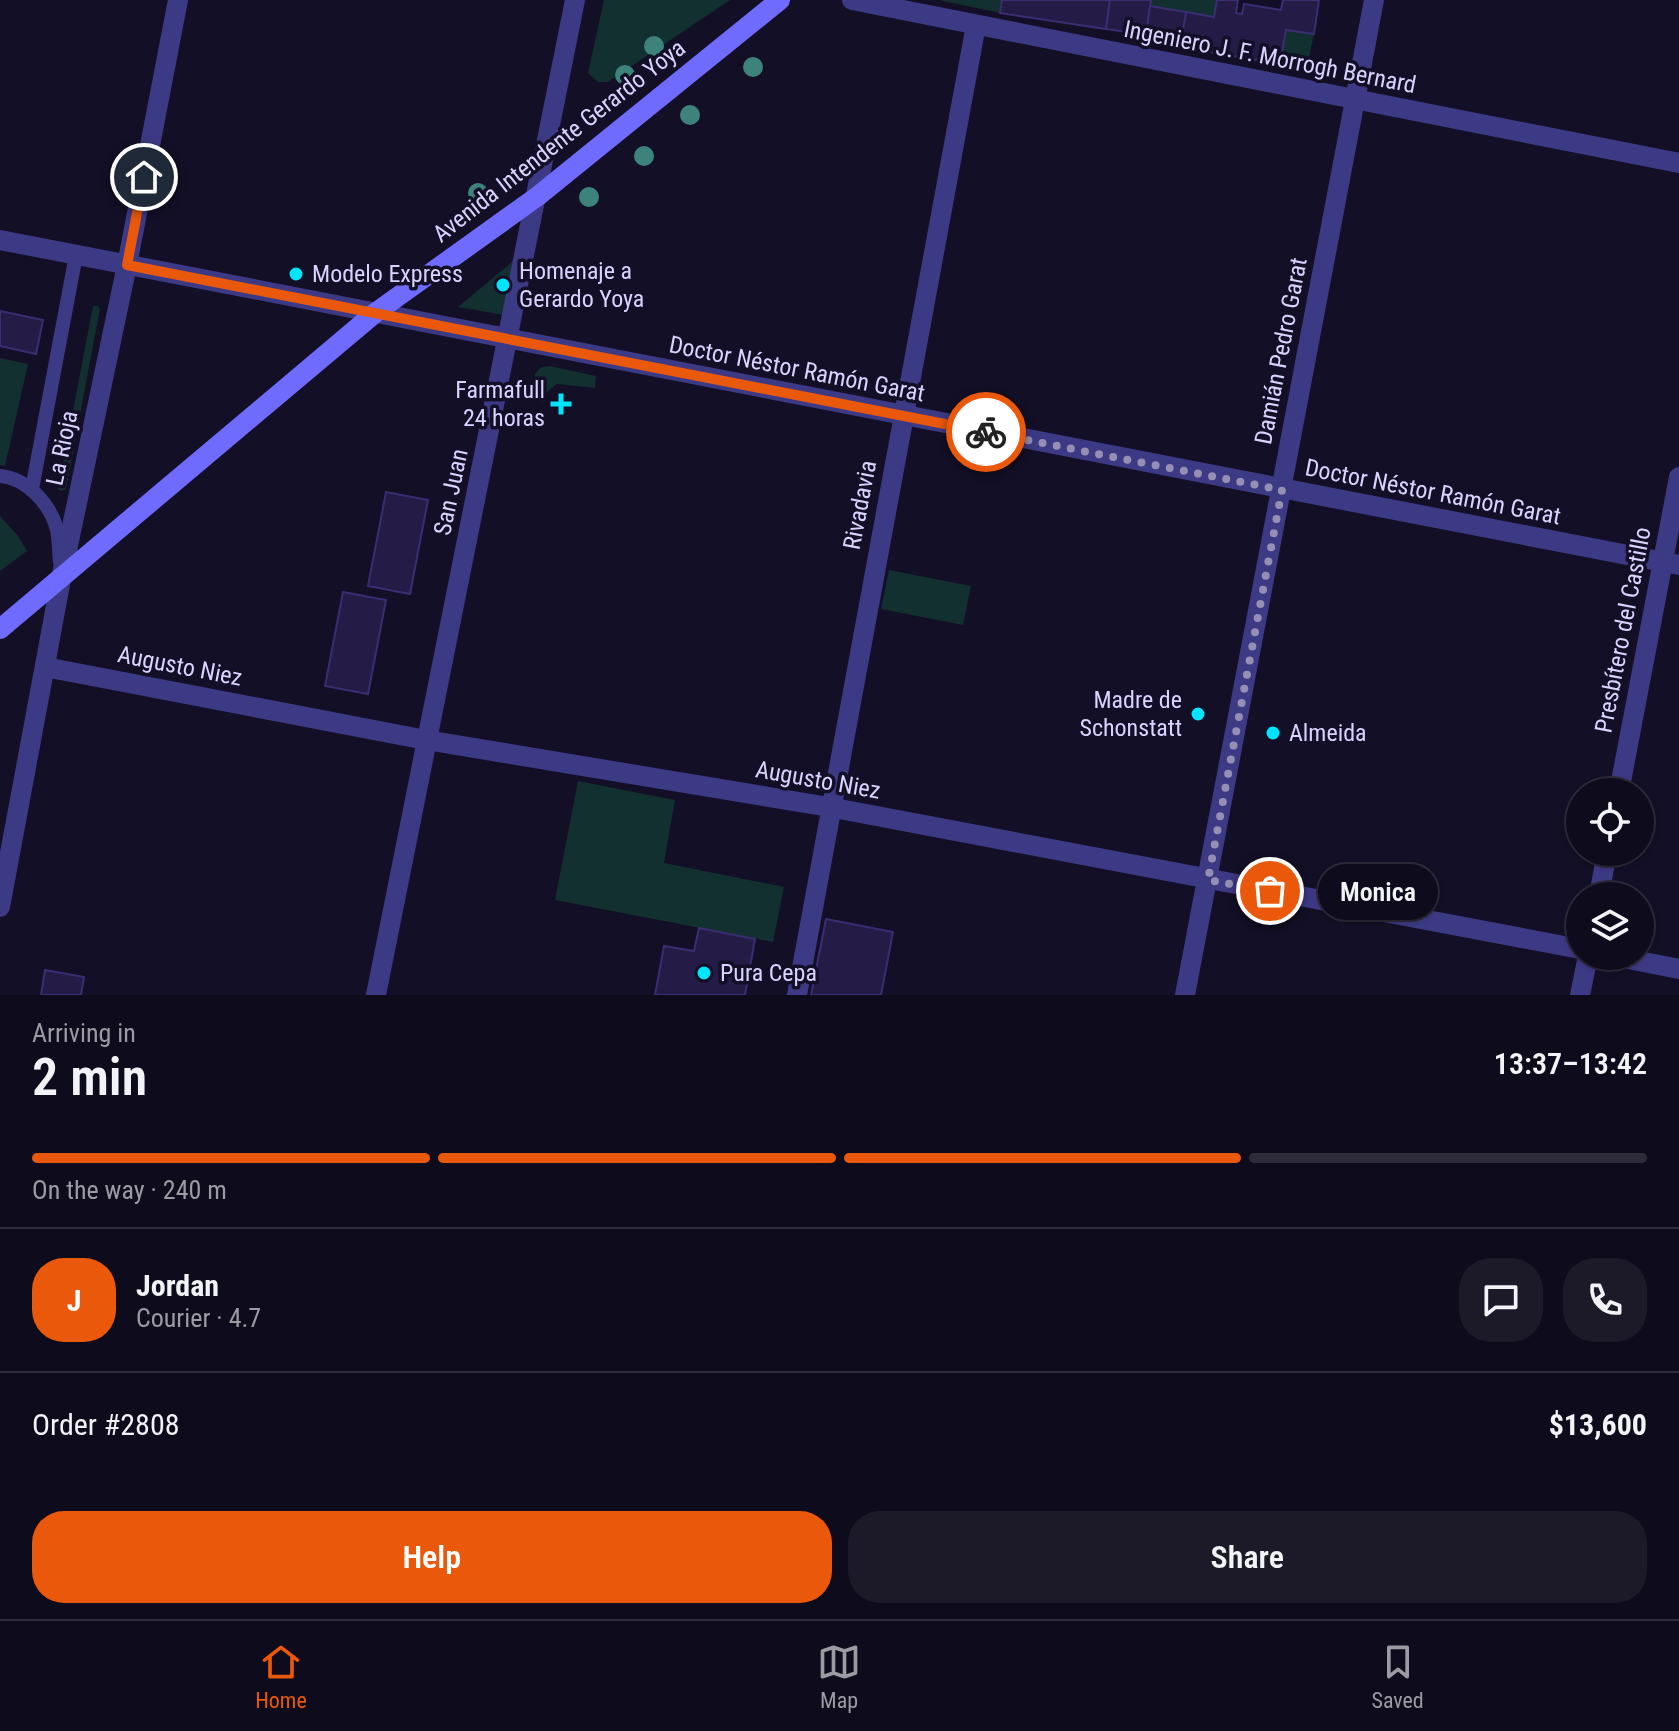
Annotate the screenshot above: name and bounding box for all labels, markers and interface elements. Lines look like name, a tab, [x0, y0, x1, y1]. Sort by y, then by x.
street label: Ingeniero J. F. Morrogh Bernard	[1121, 15, 1419, 99]
street label: Avenida Intendente Gerardo Yoya	[427, 34, 691, 248]
pin	[110, 143, 178, 211]
icon: home	[122, 155, 166, 199]
street label: Damián Pedro Garat	[1249, 255, 1313, 447]
place label: Homenaje a Gerardo Yoya	[519, 257, 644, 313]
place label: Modelo Express	[312, 260, 463, 288]
marker: Modelo Express	[287, 265, 305, 283]
marker: Homenaje a Gerardo Yoya	[494, 276, 512, 294]
street label: Doctor Néstor Ramón Garat	[667, 330, 927, 408]
place label: Farmafull 24 horas	[455, 376, 545, 432]
courier	[946, 392, 1026, 472]
marker: Farmafull 24 horas	[552, 395, 570, 413]
street label: La Rioja	[40, 408, 84, 488]
icon: bike	[964, 410, 1008, 454]
street label: San Juan	[428, 446, 474, 538]
street label: Doctor Néstor Ramón Garat	[1303, 453, 1563, 531]
street label: Rivadavia	[838, 458, 882, 552]
street label: Presbítero del Castillo	[1589, 525, 1657, 735]
street label: Augusto Niez	[115, 640, 245, 692]
place label: Madre de Schonstatt	[1079, 686, 1182, 742]
marker: Madre de Schonstatt	[1189, 705, 1207, 723]
place label: Almeida	[1289, 719, 1367, 747]
marker: Almeida	[1264, 724, 1282, 742]
street label: Augusto Niez	[753, 755, 883, 805]
map controls	[1566, 778, 1654, 970]
button: locate	[1566, 778, 1654, 866]
pin	[1236, 857, 1304, 925]
callout: Monica	[1318, 863, 1438, 919]
icon: bag	[1248, 869, 1292, 913]
text: Monica	[1340, 877, 1416, 907]
button: layers	[1566, 882, 1654, 970]
place label: Pura Cepa	[720, 959, 817, 987]
marker: Pura Cepa	[695, 964, 713, 982]
text: Arriving in	[32, 1018, 136, 1048]
text: 13:37–13:42	[1494, 1046, 1647, 1081]
text: 2 min	[32, 1047, 147, 1108]
text: On the way · 240 m	[32, 1175, 227, 1205]
button: chat	[1459, 1258, 1543, 1342]
button: phone	[1563, 1258, 1647, 1342]
text: Jordan	[136, 1268, 219, 1303]
text: J	[67, 1283, 81, 1318]
text: Courier · 4.7	[136, 1303, 261, 1333]
text: Order #2808	[32, 1407, 180, 1442]
text: $13,600	[1549, 1407, 1647, 1442]
button: Help	[32, 1511, 832, 1603]
button: Share	[848, 1511, 1647, 1603]
tab: Home	[255, 1640, 307, 1713]
tab: Map	[817, 1640, 861, 1713]
tab: Saved	[1372, 1640, 1424, 1713]

